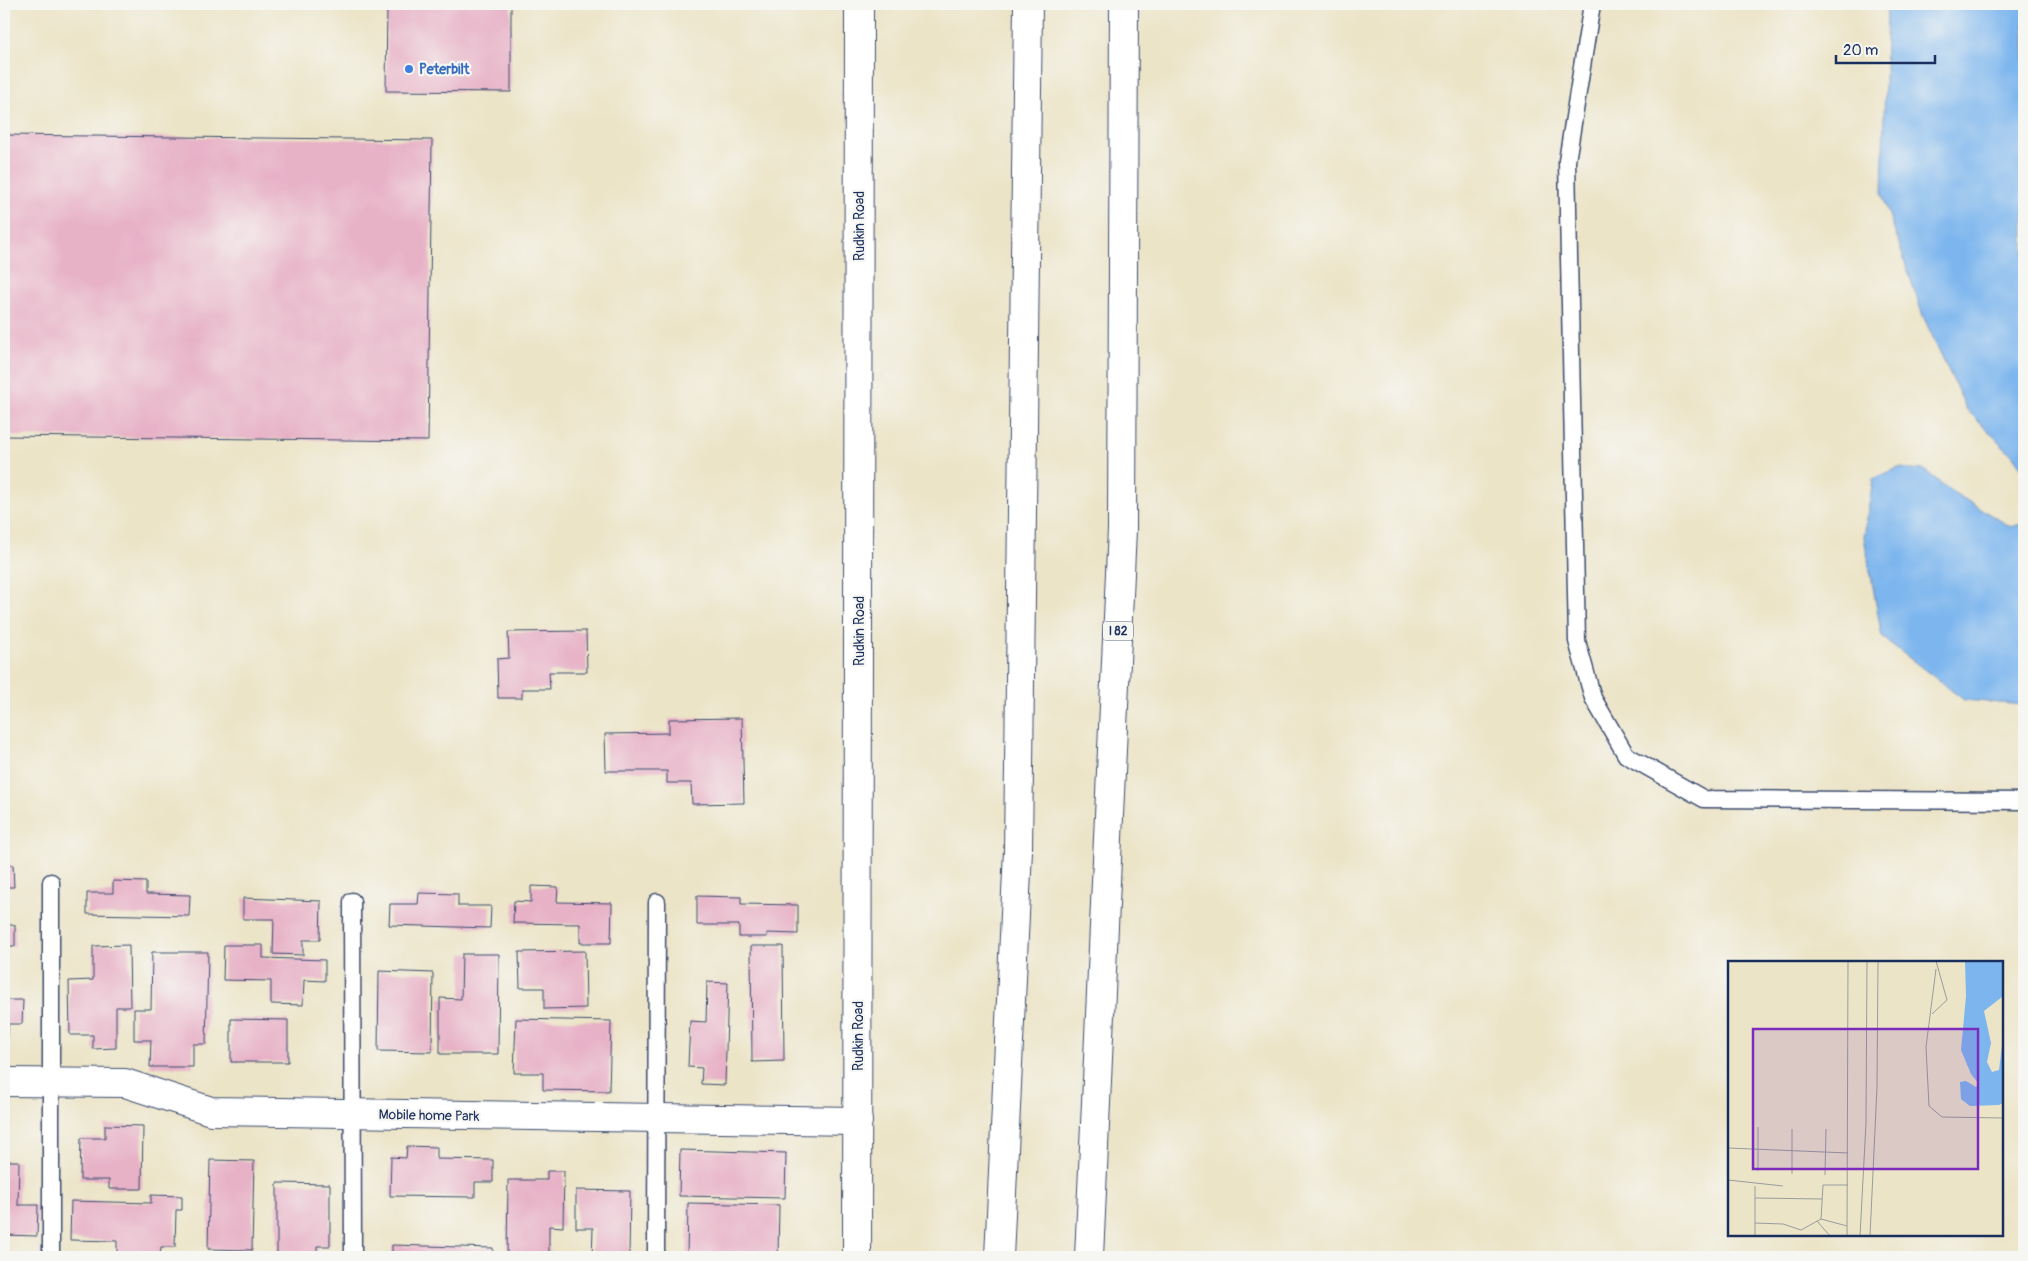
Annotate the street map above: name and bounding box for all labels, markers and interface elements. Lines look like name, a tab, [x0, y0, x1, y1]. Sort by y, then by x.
scale bar	[1836, 32, 1934, 64]
text: 20 m	[1843, 41, 1878, 60]
place label: Peterbilt	[419, 61, 470, 78]
marker: Peterbilt	[403, 63, 415, 75]
street label: Rudkin Road	[851, 191, 868, 261]
street label: Rudkin Road	[851, 596, 868, 666]
road number: I 82	[1103, 622, 1133, 640]
inset map	[1728, 961, 2003, 1236]
street label: Rudkin Road	[850, 1001, 867, 1071]
street label: Mobile home Park	[378, 1106, 480, 1125]

